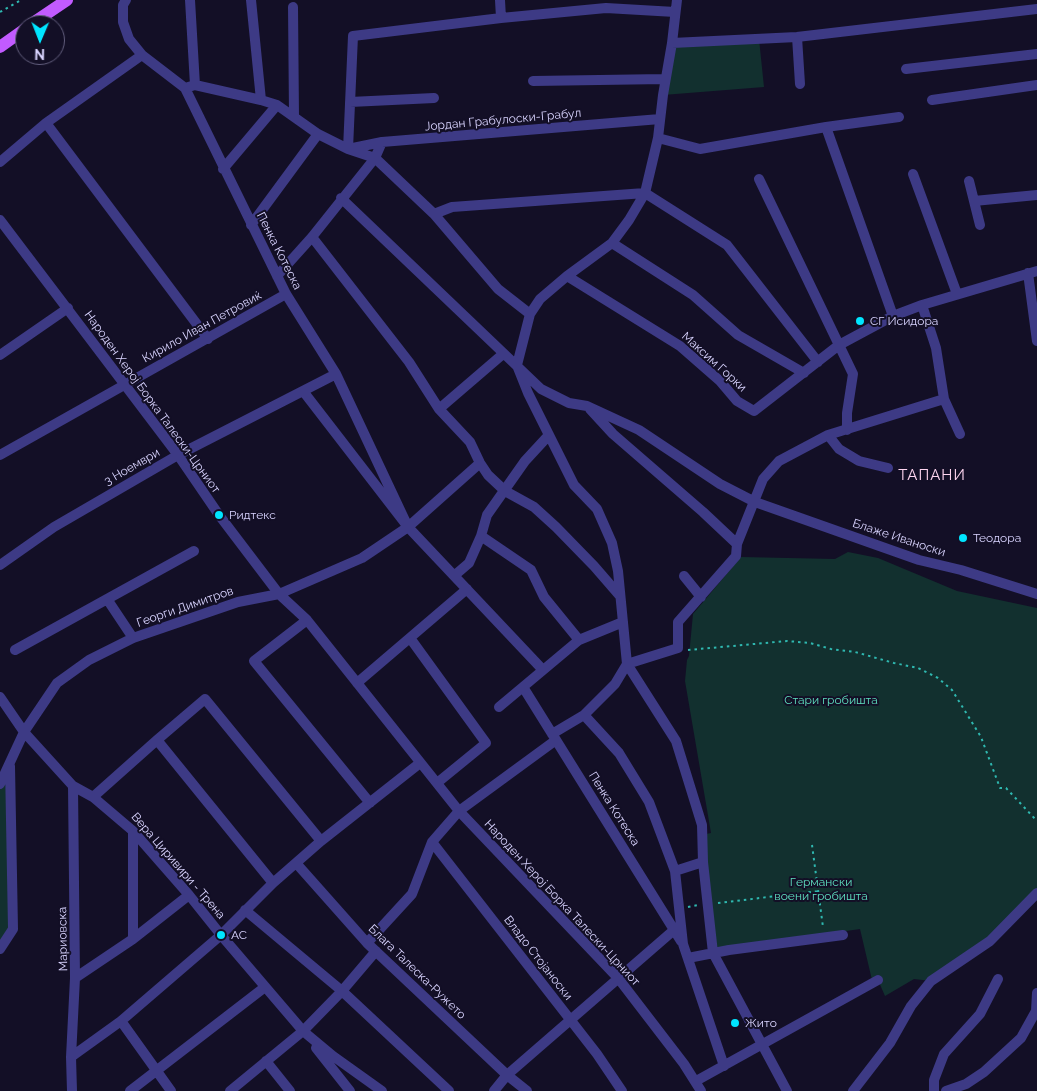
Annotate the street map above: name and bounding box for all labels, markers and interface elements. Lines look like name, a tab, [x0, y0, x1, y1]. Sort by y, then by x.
north arrow	[15, 15, 65, 65]
text: N	[34, 46, 45, 62]
street label: Јордан Грабулоски-Грабул	[424, 106, 582, 134]
street label: Пенка Котеска	[253, 210, 305, 292]
street label: Кирило Иван Петровиќ	[140, 288, 264, 366]
street label: Народен Херој Борка Талески-Црниот	[81, 308, 223, 496]
place label: СГ Исидора	[870, 314, 938, 328]
marker: СГ Исидора	[854, 315, 866, 327]
street label: Максим Горки	[679, 329, 749, 395]
street label: 3 Ноември	[102, 445, 162, 489]
district label: ТАПАНИ	[897, 466, 967, 484]
place label: Ридтекс	[229, 508, 276, 522]
marker: Ридтекс	[213, 509, 225, 521]
street label: Блаже Иваноски	[851, 516, 947, 560]
place label: Теодора	[973, 531, 1021, 545]
marker: Теодора	[957, 532, 969, 544]
street label: Георги Димитров	[135, 584, 235, 630]
park label: Стари гробишта	[784, 693, 878, 707]
street label: Пенка Котеска	[585, 769, 643, 849]
street label: Вера Циривири - Трена	[128, 810, 228, 922]
street label: Народен Херој Борка Талески-Црниот	[481, 817, 643, 989]
park label: Германски воени гробишта	[774, 875, 868, 903]
street label: Мариовска	[55, 907, 71, 971]
street label: Владо Стојаноски	[501, 913, 575, 1003]
street label: Блага Талеска-Ружето	[365, 922, 469, 1022]
place label: АС	[231, 928, 247, 942]
marker: АС	[215, 929, 227, 941]
place label: Жито	[745, 1016, 777, 1030]
marker: Жито	[729, 1017, 741, 1029]

